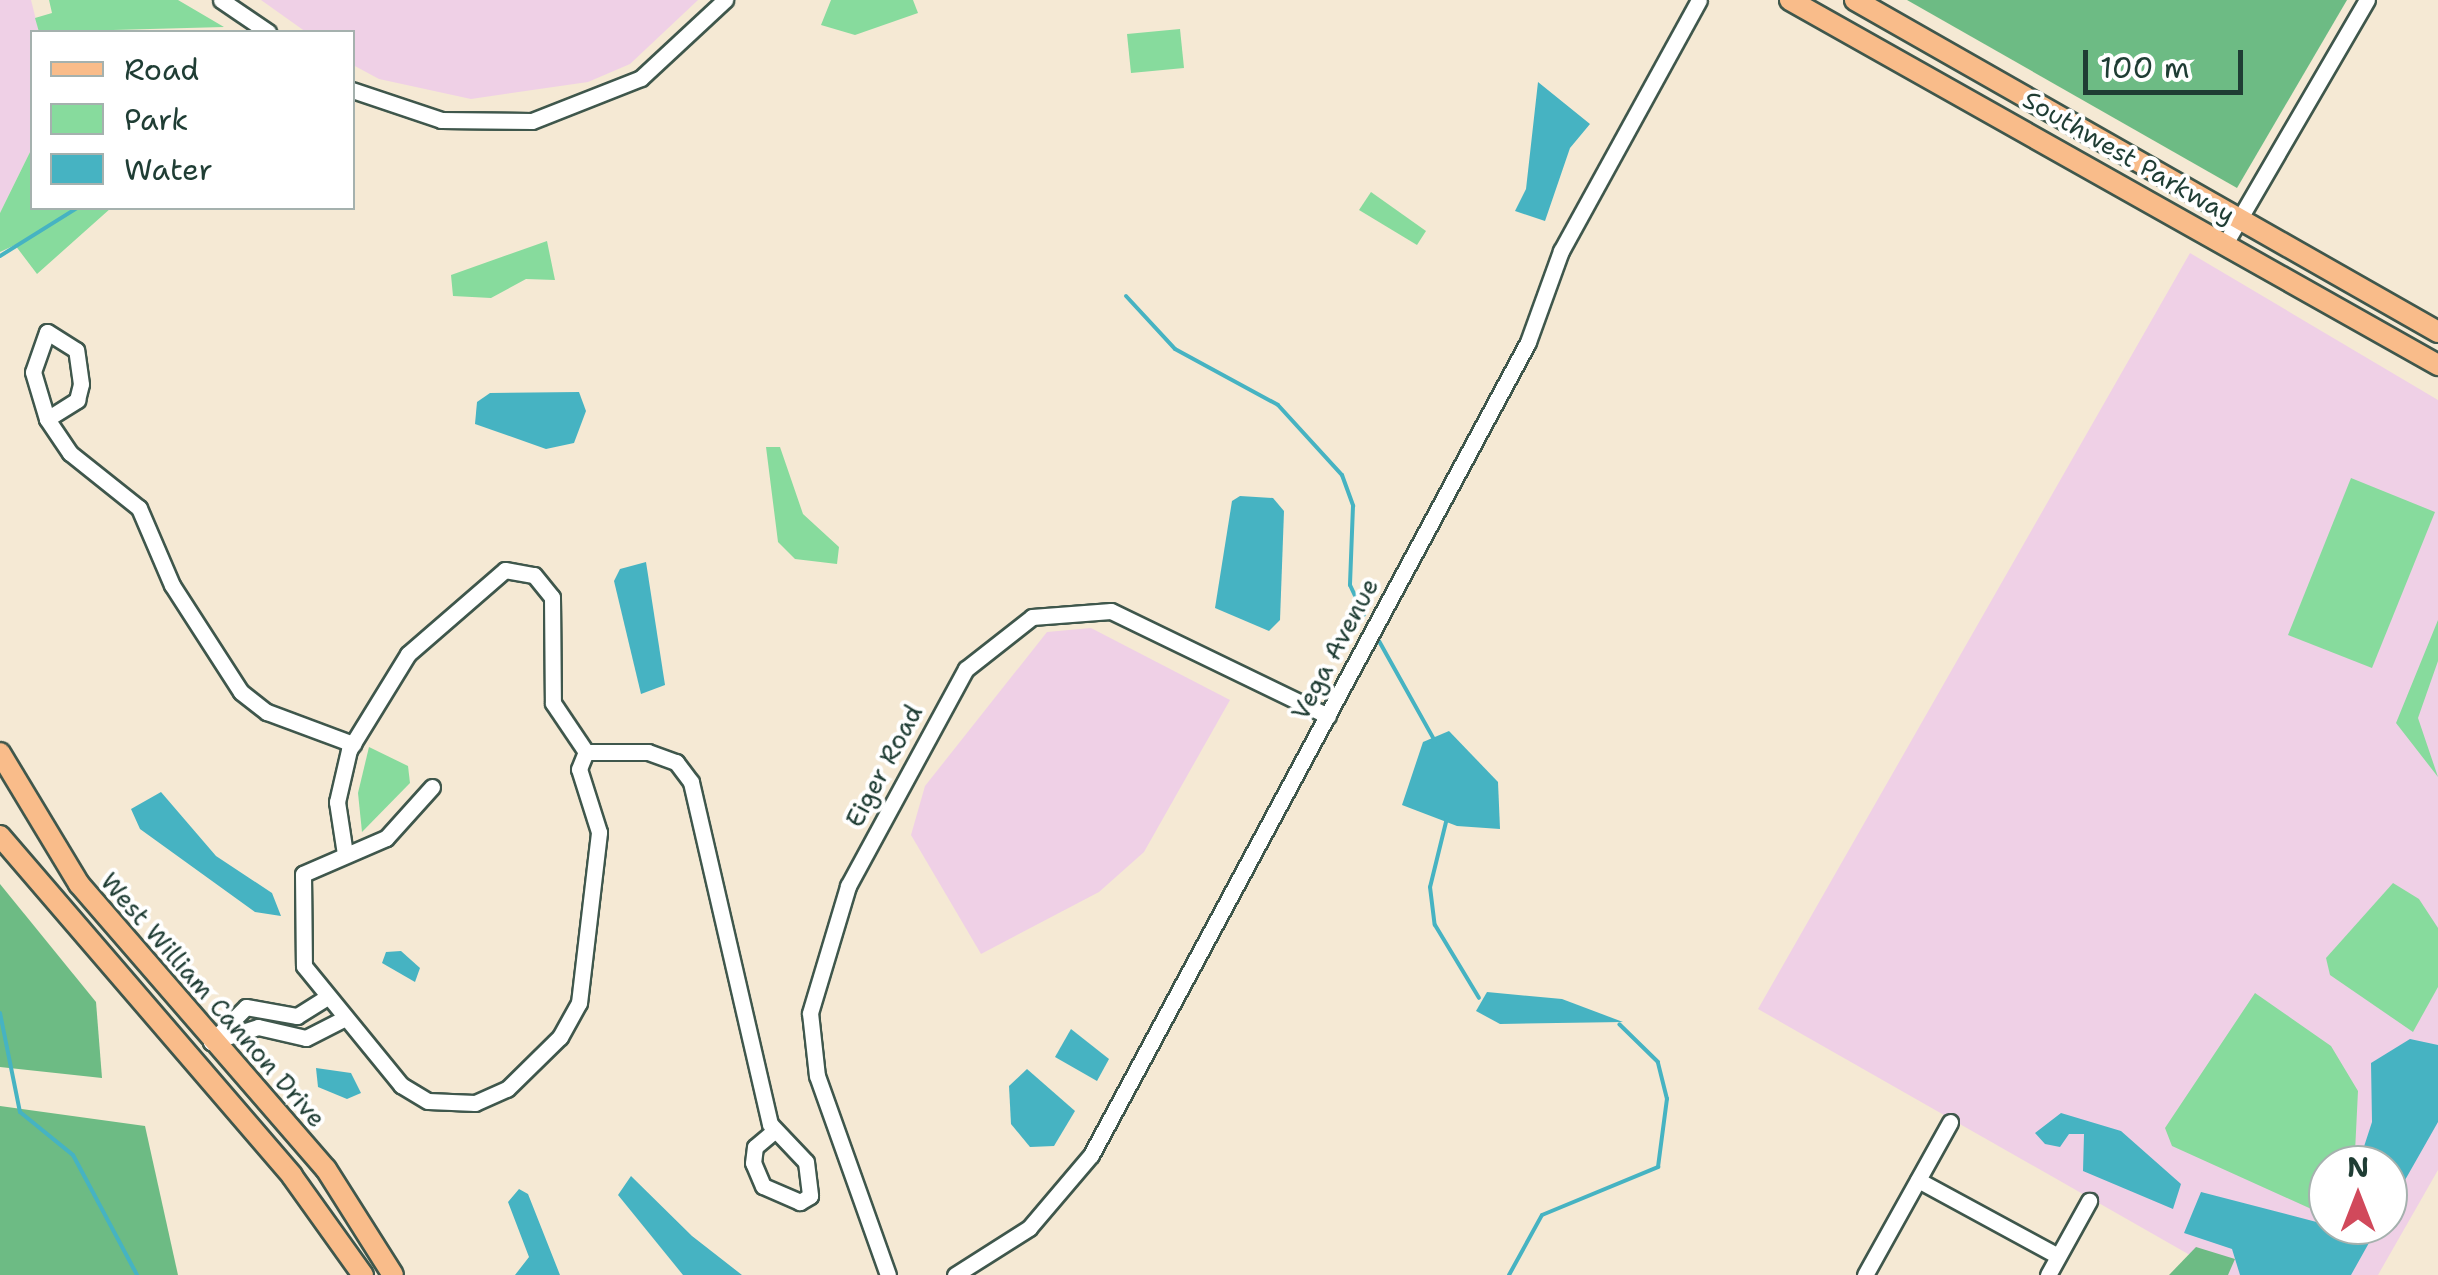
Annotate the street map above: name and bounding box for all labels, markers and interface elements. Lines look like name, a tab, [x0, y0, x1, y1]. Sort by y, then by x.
legend	[30, 30, 355, 210]
scale bar	[2088, 30, 2248, 92]
text: 100 m	[2100, 47, 2190, 88]
text: Road	[124, 49, 199, 90]
street label: Southwest Parkway	[2018, 84, 2240, 230]
text: Park	[124, 99, 188, 140]
text: Water	[124, 149, 213, 190]
street label: Vega Avenue	[1285, 573, 1385, 725]
street label: Eiger Road	[839, 700, 929, 832]
street label: West William Cannon Drive	[94, 867, 332, 1133]
north arrow	[2308, 1145, 2408, 1245]
text: N	[2347, 1148, 2369, 1186]

